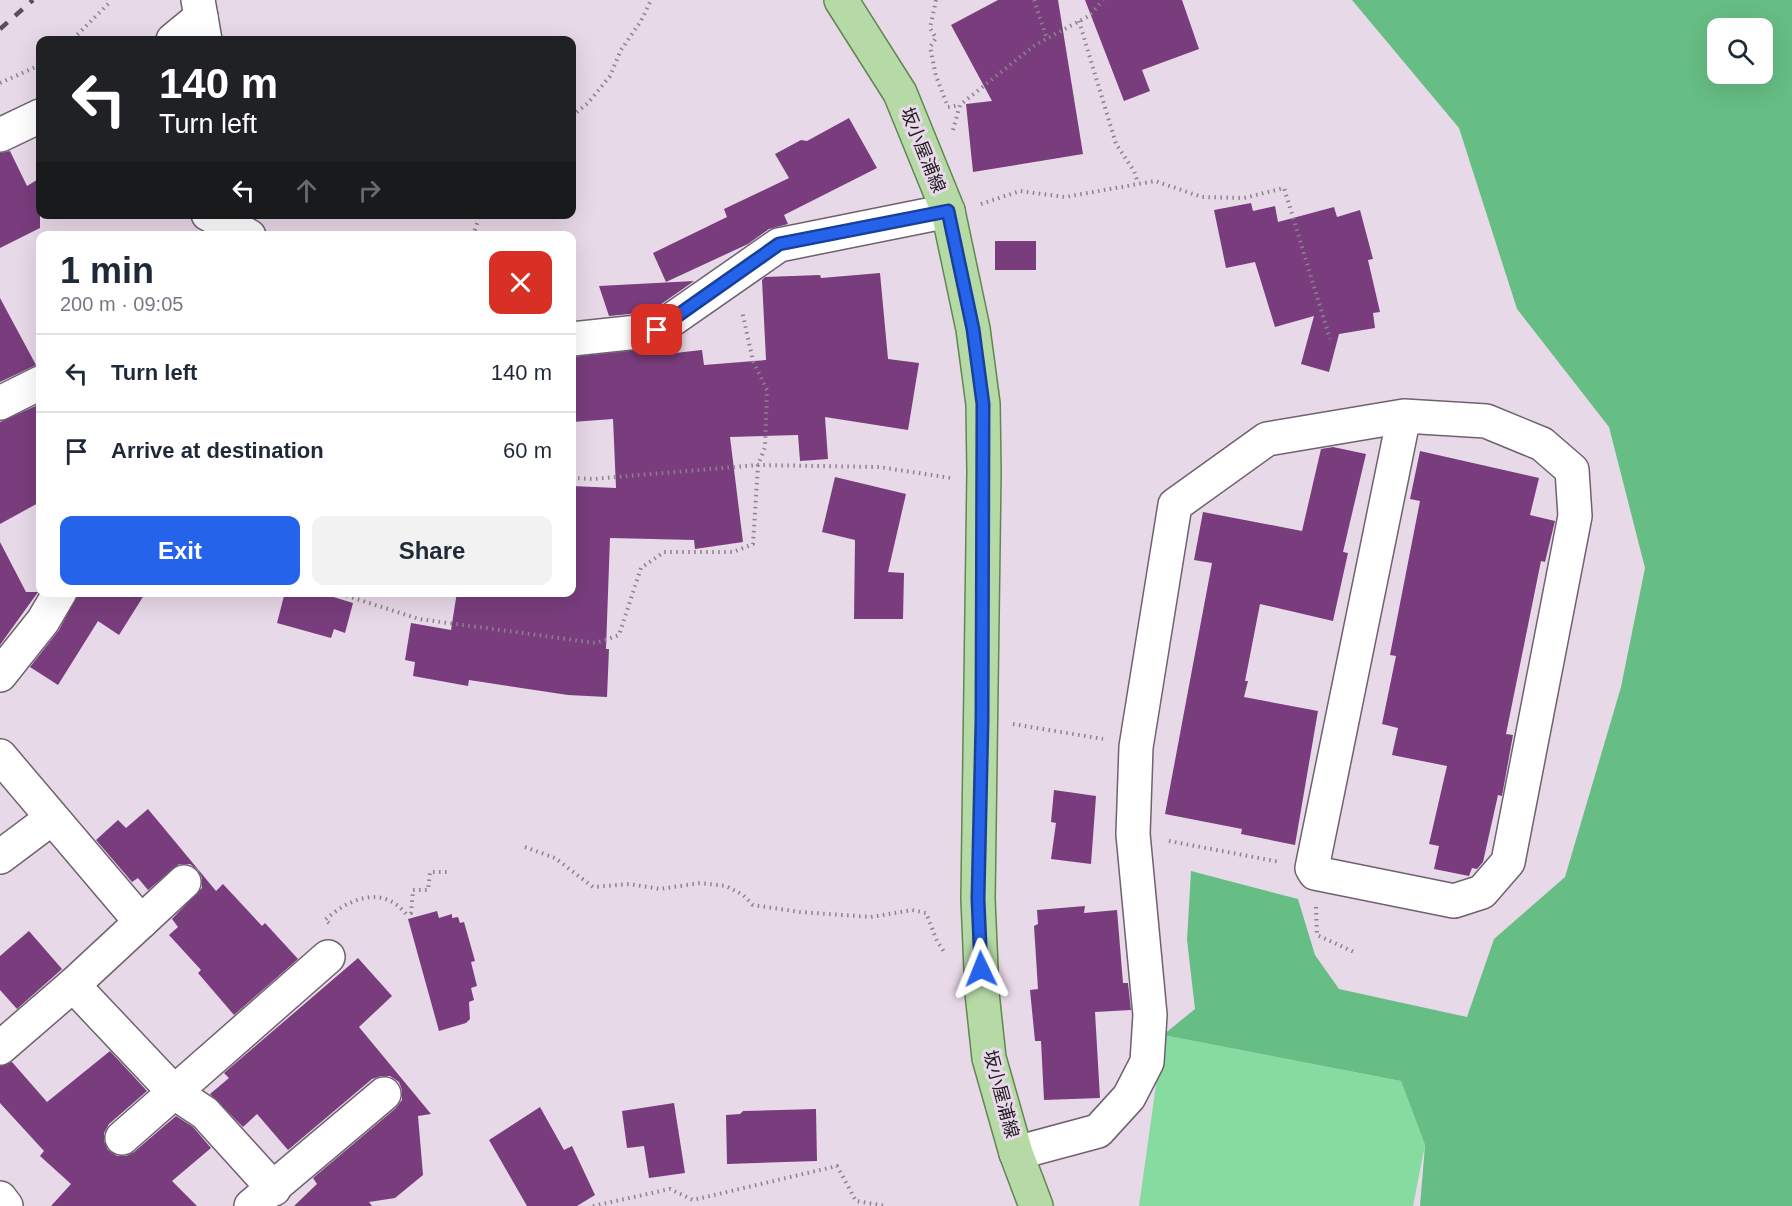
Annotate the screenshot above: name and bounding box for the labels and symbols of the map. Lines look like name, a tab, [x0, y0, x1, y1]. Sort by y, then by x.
street label: 坂小屋浦線	[897, 105, 949, 195]
pin	[631, 304, 682, 355]
position arrow	[949, 937, 1013, 1001]
street label: 坂小屋浦線	[980, 1048, 1022, 1140]

